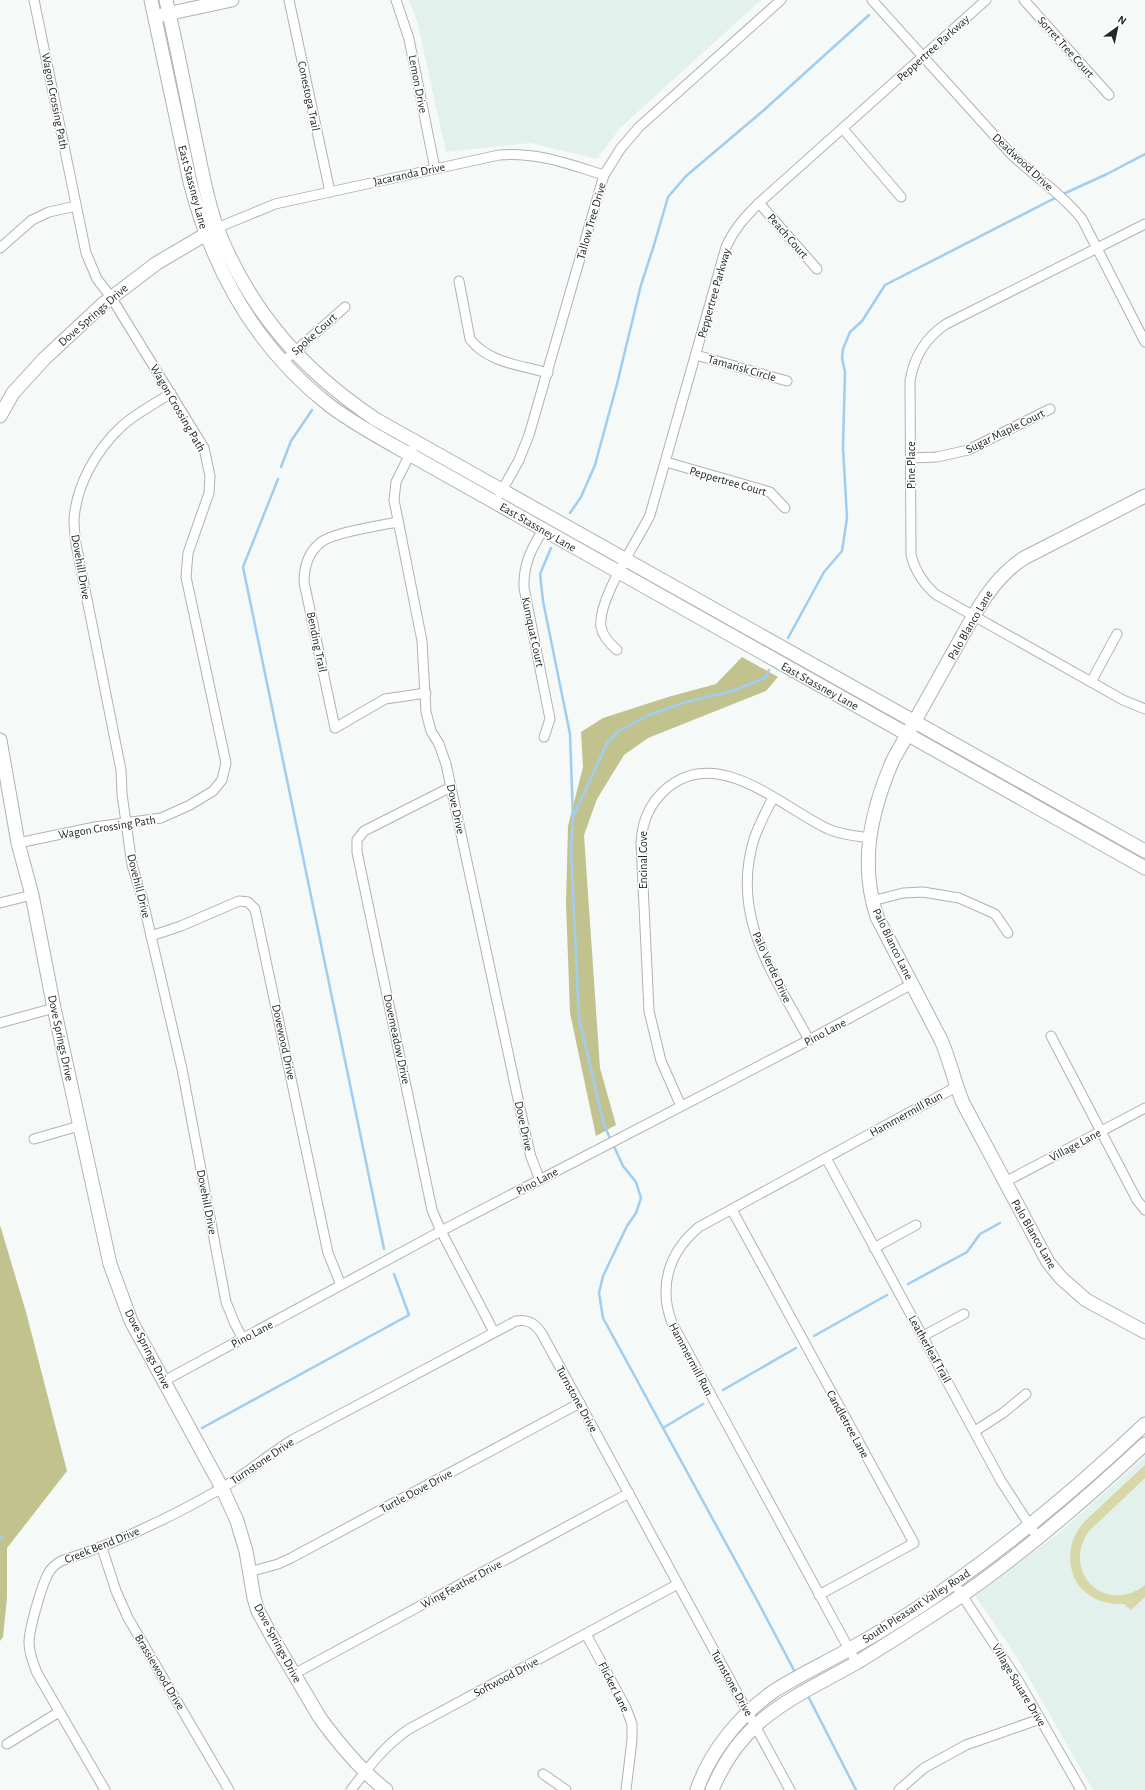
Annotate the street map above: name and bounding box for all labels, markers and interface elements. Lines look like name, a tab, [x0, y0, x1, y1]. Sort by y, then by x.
north arrow	[1097, 8, 1137, 48]
street label: Peppertree Parkway	[895, 13, 972, 84]
text: N	[1116, 13, 1128, 27]
street label: Sorret Tree Court	[1035, 14, 1097, 80]
street label: Wagon Crossing Path	[40, 52, 70, 150]
street label: Lemon Drive	[406, 54, 430, 114]
street label: Conestoga Trail	[296, 60, 322, 132]
street label: Deadwood Drive	[990, 131, 1056, 193]
street label: East Stassney Lane	[175, 144, 210, 230]
street label: Jacaranda Drive	[372, 161, 446, 187]
street label: Tallow Tree Drive	[574, 181, 608, 261]
street label: Peach Court	[765, 211, 811, 261]
street label: Peppertree Parkway	[695, 247, 734, 340]
street label: Dove Springs Drive	[56, 282, 130, 348]
street label: Spoke Court	[289, 311, 339, 357]
street label: Tamarisk Circle	[707, 353, 777, 383]
street label: Wagon Crossing Path	[148, 362, 208, 454]
street label: Sugar Maple Court	[964, 407, 1046, 455]
street label: Pine Place	[905, 441, 917, 489]
street label: Peppertree Court	[688, 464, 768, 498]
street label: East Stassney Lane	[497, 500, 578, 555]
street label: Dovehill Drive	[69, 533, 93, 601]
street label: Palo Blanco Lane	[945, 588, 995, 662]
street label: Kumquat Court	[520, 596, 546, 668]
street label: Bending Trail	[305, 611, 329, 673]
street label: East Stassney Lane	[779, 660, 861, 713]
street label: Dove Drive	[445, 783, 467, 835]
street label: Wagon Crossing Path	[57, 813, 157, 841]
street label: Encinal Cove	[637, 831, 649, 889]
street label: Dovehill Drive	[125, 853, 153, 919]
street label: Palo Blanco Lane	[871, 906, 915, 982]
street label: Palo Verde Drive	[750, 930, 794, 1004]
street label: Dovemeadow Drive	[382, 993, 412, 1085]
street label: Dove Springs Drive	[46, 994, 76, 1082]
street label: Dovewood Drive	[270, 1003, 298, 1081]
street label: Pino Lane	[802, 1016, 848, 1048]
street label: Hammermill Run	[868, 1089, 944, 1139]
street label: Dove Drive	[513, 1100, 535, 1152]
street label: Village Lane	[1047, 1126, 1103, 1164]
street label: Pino Lane	[514, 1165, 560, 1197]
street label: Dovehill Drive	[195, 1168, 219, 1236]
street label: Palo Blanco Lane	[1009, 1197, 1059, 1271]
street label: Dove Springs Drive	[123, 1307, 173, 1391]
street label: Leatherleaf Trail	[907, 1313, 953, 1385]
street label: Pino Lane	[229, 1318, 275, 1350]
street label: Hammermill Run	[667, 1320, 715, 1398]
street label: Turnstone Drive	[554, 1364, 600, 1434]
street label: Candletree Lane	[824, 1388, 872, 1460]
street label: Turnstone Drive	[228, 1435, 296, 1487]
street label: Turtle Dove Drive	[378, 1467, 454, 1515]
street label: Creek Bend Drive	[63, 1525, 141, 1565]
street label: Wing Feather Drive	[418, 1558, 504, 1610]
street label: South Pleasant Valley Road	[860, 1567, 973, 1646]
street label: Dove Springs Drive	[252, 1601, 304, 1685]
street label: Brassiewood Drive	[133, 1632, 187, 1712]
street label: Village Square Drive	[990, 1642, 1048, 1728]
street label: Turnstone Drive	[709, 1648, 755, 1718]
street label: Softwood Drive	[472, 1655, 540, 1699]
street label: Flicker Lane	[596, 1660, 632, 1714]

